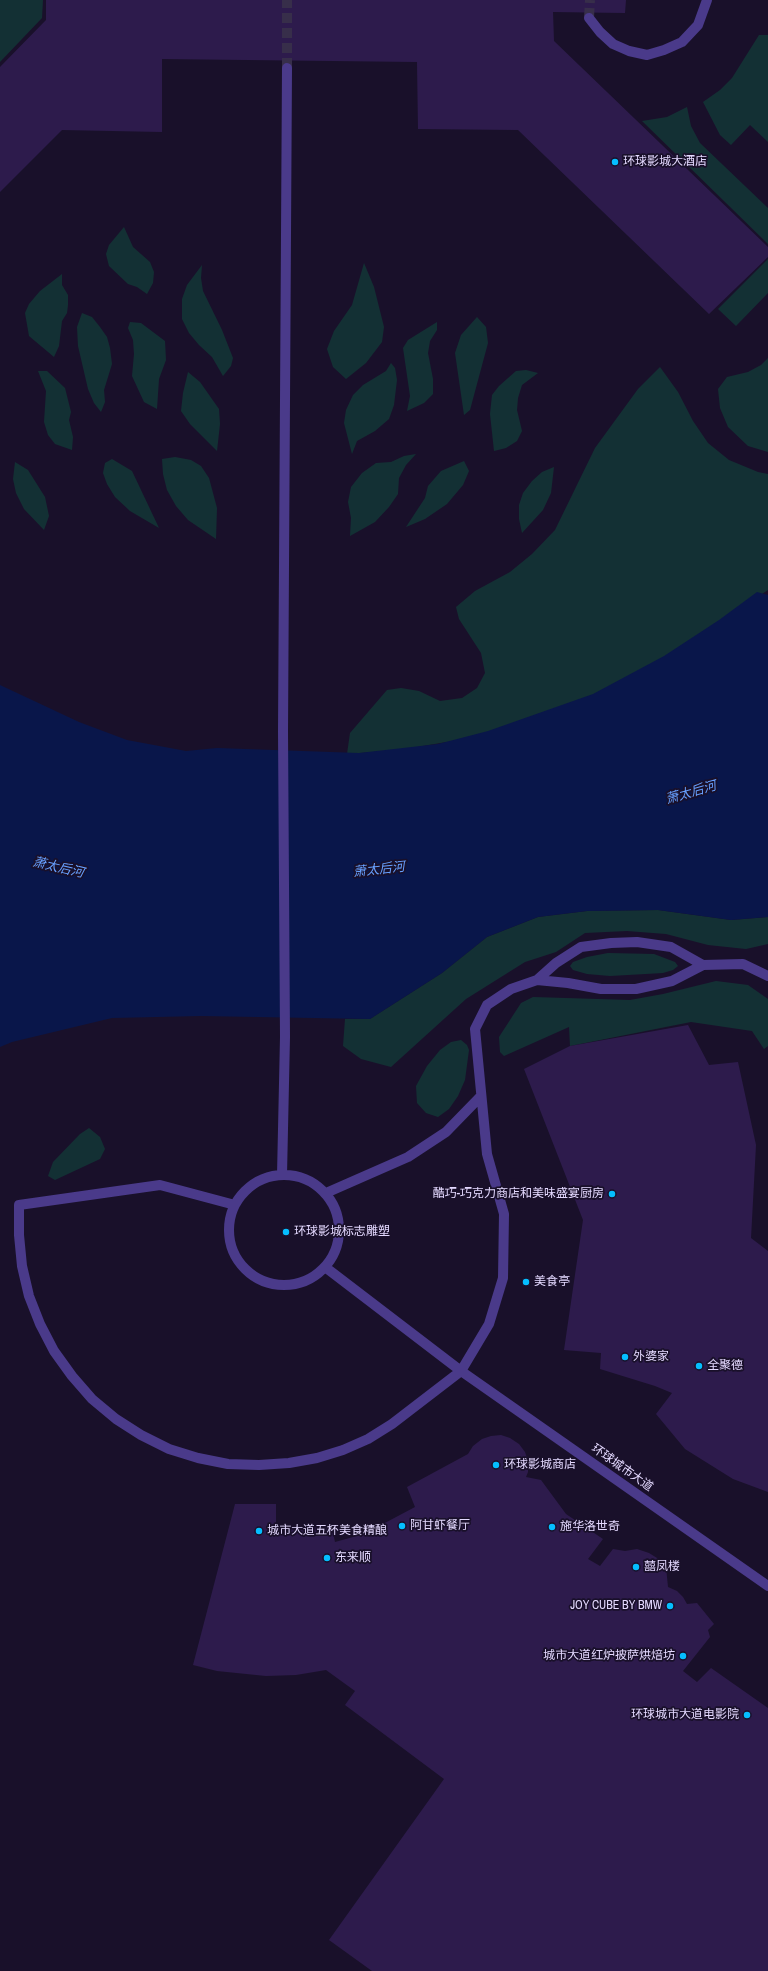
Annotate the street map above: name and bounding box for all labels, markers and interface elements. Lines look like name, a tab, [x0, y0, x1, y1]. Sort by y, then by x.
place label: 环球影城大酒店	[623, 155, 707, 169]
marker: 环球影城大酒店	[610, 157, 620, 167]
water label: 萧太后河	[664, 778, 718, 808]
water label: 萧太后河	[31, 855, 85, 881]
water label: 萧太后河	[352, 860, 406, 880]
place label: 酷巧-巧克力商店和美味盛宴厨房	[433, 1187, 604, 1201]
marker: 酷巧-巧克力商店和美味盛宴厨房	[607, 1189, 617, 1199]
place label: 环球影城标志雕塑	[294, 1225, 390, 1239]
marker: 环球影城标志雕塑	[281, 1227, 291, 1237]
place label: 美食亭	[534, 1275, 570, 1289]
marker: 美食亭	[521, 1277, 531, 1287]
place label: 外婆家	[633, 1350, 669, 1364]
marker: 外婆家	[620, 1352, 630, 1362]
place label: 全聚德	[707, 1359, 743, 1373]
marker: 全聚德	[694, 1361, 704, 1371]
street label: 环球城市大道	[588, 1441, 656, 1495]
place label: 环球影城商店	[504, 1458, 576, 1472]
marker: 环球影城商店	[491, 1460, 501, 1470]
place label: 阿甘虾餐厅	[410, 1519, 470, 1533]
place label: 施华洛世奇	[560, 1520, 620, 1534]
marker: 阿甘虾餐厅	[397, 1521, 407, 1531]
marker: 施华洛世奇	[547, 1522, 557, 1532]
place label: 城市大道五杯美食精酿	[267, 1524, 387, 1538]
marker: 城市大道五杯美食精酿	[254, 1526, 264, 1536]
place label: 东来顺	[335, 1551, 371, 1565]
marker: 东来顺	[322, 1553, 332, 1563]
place label: 囍凤楼	[644, 1560, 680, 1574]
marker: 囍凤楼	[631, 1562, 641, 1572]
place label: JOY CUBE BY BMW	[570, 1599, 662, 1613]
marker: JOY CUBE BY BMW	[665, 1601, 675, 1611]
place label: 城市大道红炉披萨烘焙坊	[543, 1649, 675, 1663]
marker: 城市大道红炉披萨烘焙坊	[678, 1651, 688, 1661]
place label: 环球城市大道电影院	[631, 1708, 739, 1722]
marker: 环球城市大道电影院	[742, 1710, 752, 1720]

